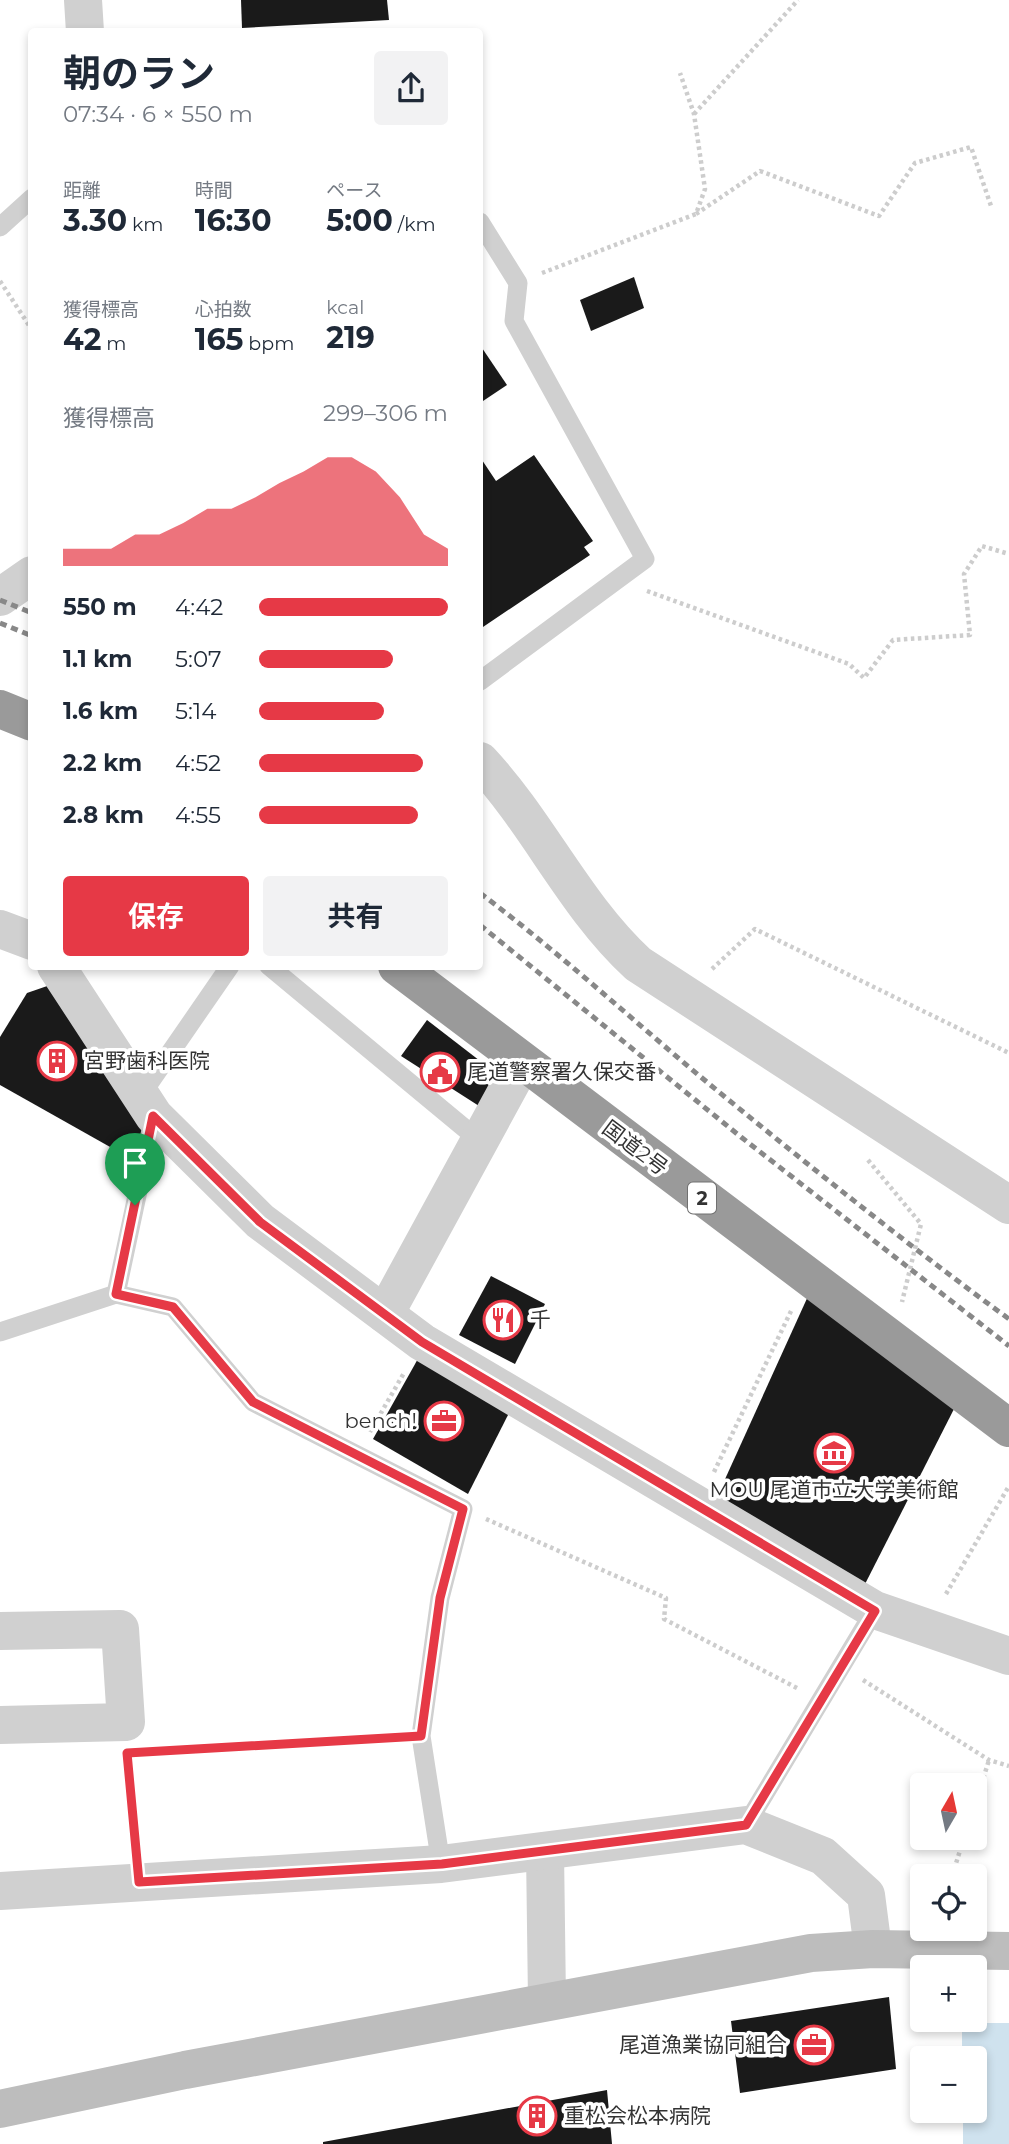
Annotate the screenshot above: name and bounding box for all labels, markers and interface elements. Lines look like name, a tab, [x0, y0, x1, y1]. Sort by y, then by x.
text: 朝のラン	[63, 50, 215, 97]
button: share	[374, 51, 448, 125]
text: 07:34 · 6 × 550 m	[63, 100, 253, 128]
text: 距離	[63, 179, 101, 202]
text: 時間	[195, 179, 233, 202]
text: ペース	[326, 179, 382, 202]
text: 3.30	[63, 202, 127, 239]
text: 16:30	[195, 202, 272, 239]
text: 5:00	[326, 202, 393, 239]
text: km	[127, 213, 163, 236]
text: /km	[393, 213, 436, 236]
text: kcal	[326, 296, 364, 319]
text: 獲得標高	[63, 298, 139, 321]
text: 心拍数	[195, 298, 252, 321]
text: 219	[326, 319, 375, 356]
text: 42	[63, 321, 101, 358]
text: 165	[195, 321, 243, 358]
text: m	[101, 332, 127, 355]
text: bpm	[243, 332, 294, 355]
text: 299–306 m	[323, 399, 448, 427]
text: 獲得標高	[63, 404, 155, 432]
text: 550 m	[63, 593, 137, 621]
text: 4:42	[175, 593, 223, 621]
text: 1.1 km	[63, 645, 132, 673]
text: 5:07	[175, 645, 222, 673]
text: 1.6 km	[63, 697, 138, 725]
text: 5:14	[175, 697, 216, 725]
text: 2.2 km	[63, 749, 142, 777]
text: 4:52	[175, 749, 221, 777]
text: 2.8 km	[63, 801, 144, 829]
text: 4:55	[175, 801, 221, 829]
button: 保存	[63, 876, 249, 956]
button: 共有	[263, 876, 448, 956]
building icon: 宮野歯科医院	[36, 1040, 78, 1082]
place label: 宮野歯科医院	[84, 1048, 210, 1073]
public building icon: 尾道警察署久保交番	[419, 1051, 461, 1093]
place label: 尾道警察署久保交番	[467, 1059, 656, 1084]
street label: 国道2号	[598, 1115, 673, 1180]
pin	[105, 1133, 165, 1205]
icon: arrive	[116, 1144, 154, 1182]
road number: 2	[688, 1182, 716, 1214]
restaurant icon: 千	[482, 1299, 524, 1341]
place label: 千	[530, 1307, 551, 1332]
office icon: bench!	[423, 1400, 465, 1442]
place label: bench!	[345, 1408, 417, 1433]
museum icon: MOU 尾道市立大学美術館	[813, 1432, 855, 1474]
place label: MOU 尾道市立大学美術館	[710, 1477, 958, 1502]
north arrow	[910, 1773, 987, 1850]
map controls	[910, 1773, 987, 2123]
button: locate	[910, 1864, 987, 1941]
button: +	[910, 1955, 987, 2032]
office icon: 尾道漁業協同組合	[793, 2024, 835, 2066]
place label: 尾道漁業協同組合	[619, 2032, 787, 2057]
button: −	[910, 2046, 987, 2123]
building icon: 重松会松本病院	[516, 2095, 558, 2137]
place label: 重松会松本病院	[564, 2103, 711, 2128]

